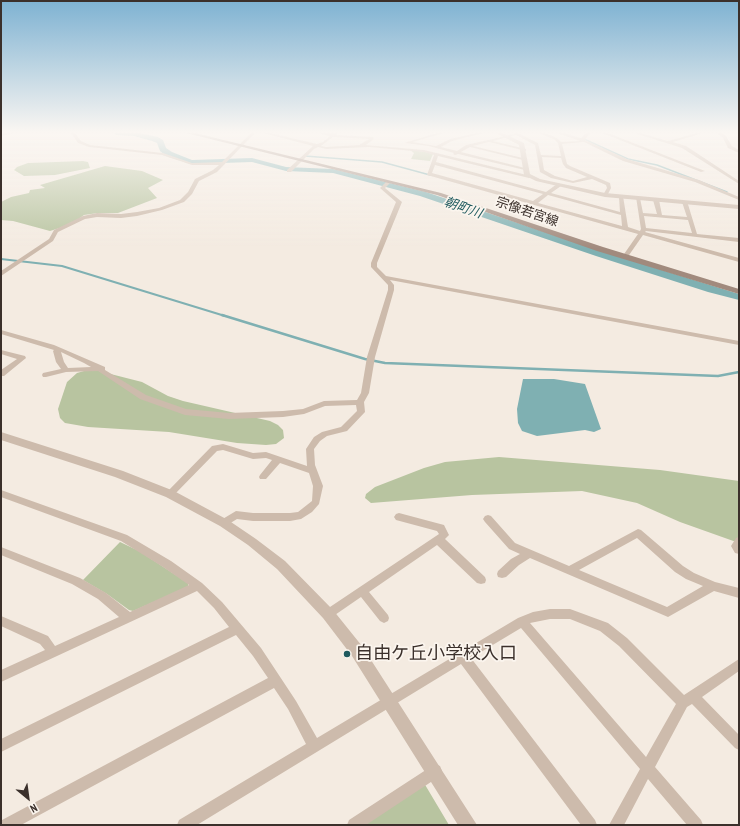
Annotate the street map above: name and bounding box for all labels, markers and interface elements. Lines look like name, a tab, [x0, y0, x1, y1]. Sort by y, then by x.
water label: 朝町川	[442, 194, 484, 222]
street label: 宗像若宮線	[494, 194, 560, 230]
place label: 自由ケ丘小学校入口	[355, 643, 517, 665]
marker: 自由ケ丘小学校入口	[342, 649, 352, 659]
north arrow	[8, 778, 48, 818]
text: N	[28, 801, 40, 816]

